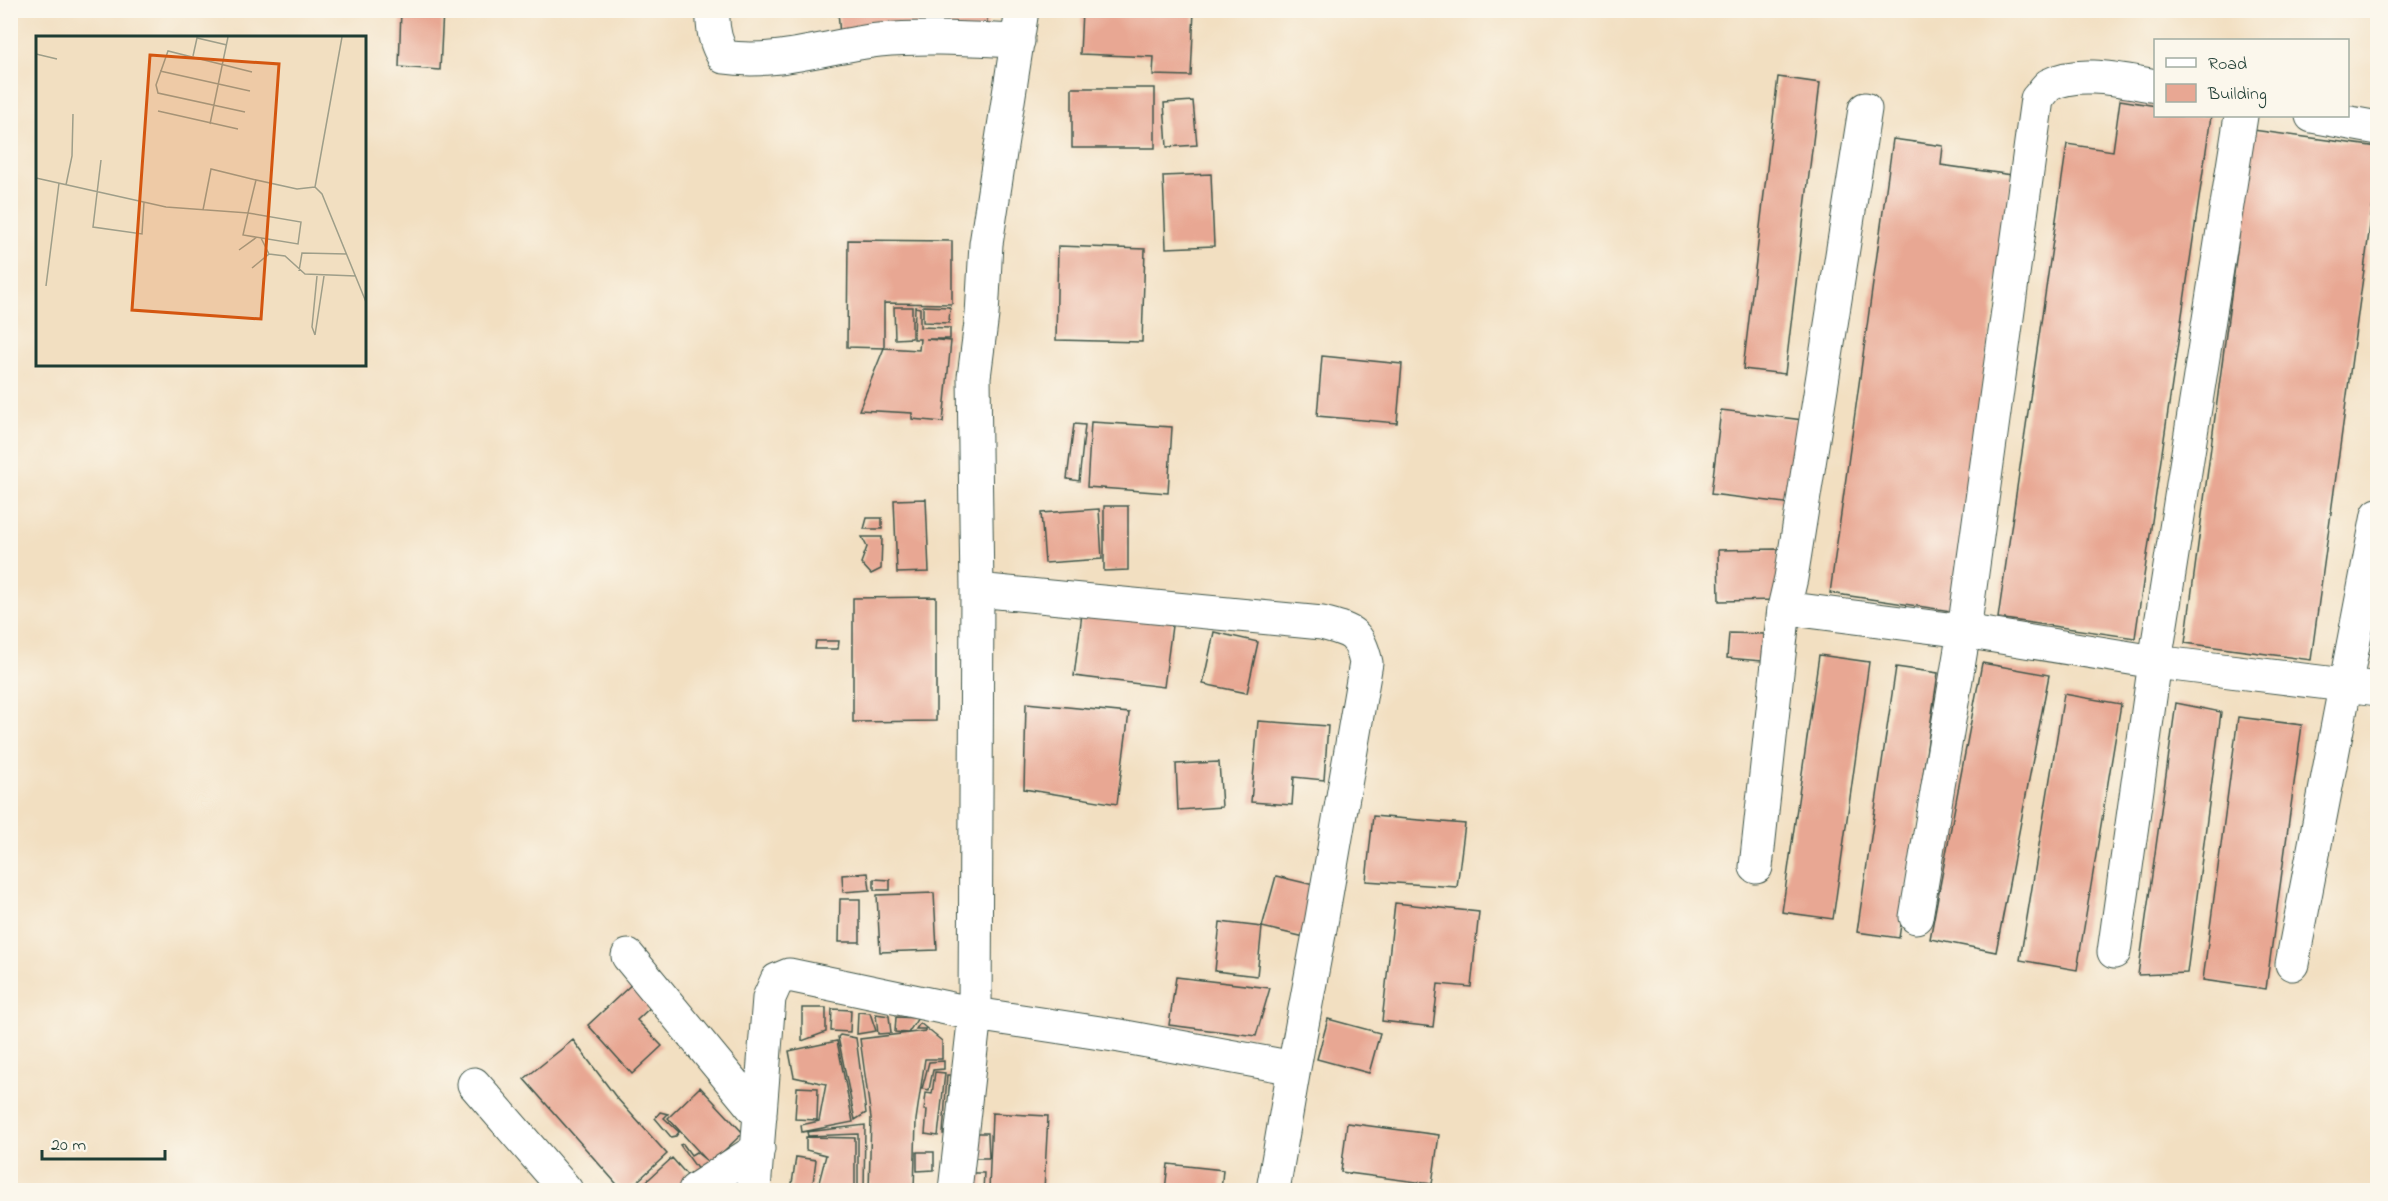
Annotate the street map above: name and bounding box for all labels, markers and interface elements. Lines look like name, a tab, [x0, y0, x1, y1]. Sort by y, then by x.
inset map	[36, 36, 366, 366]
legend	[2154, 39, 2349, 117]
text: Road	[2208, 52, 2247, 78]
text: Building	[2207, 82, 2267, 109]
scale bar	[42, 1123, 165, 1161]
text: 20 m	[51, 1133, 86, 1159]

